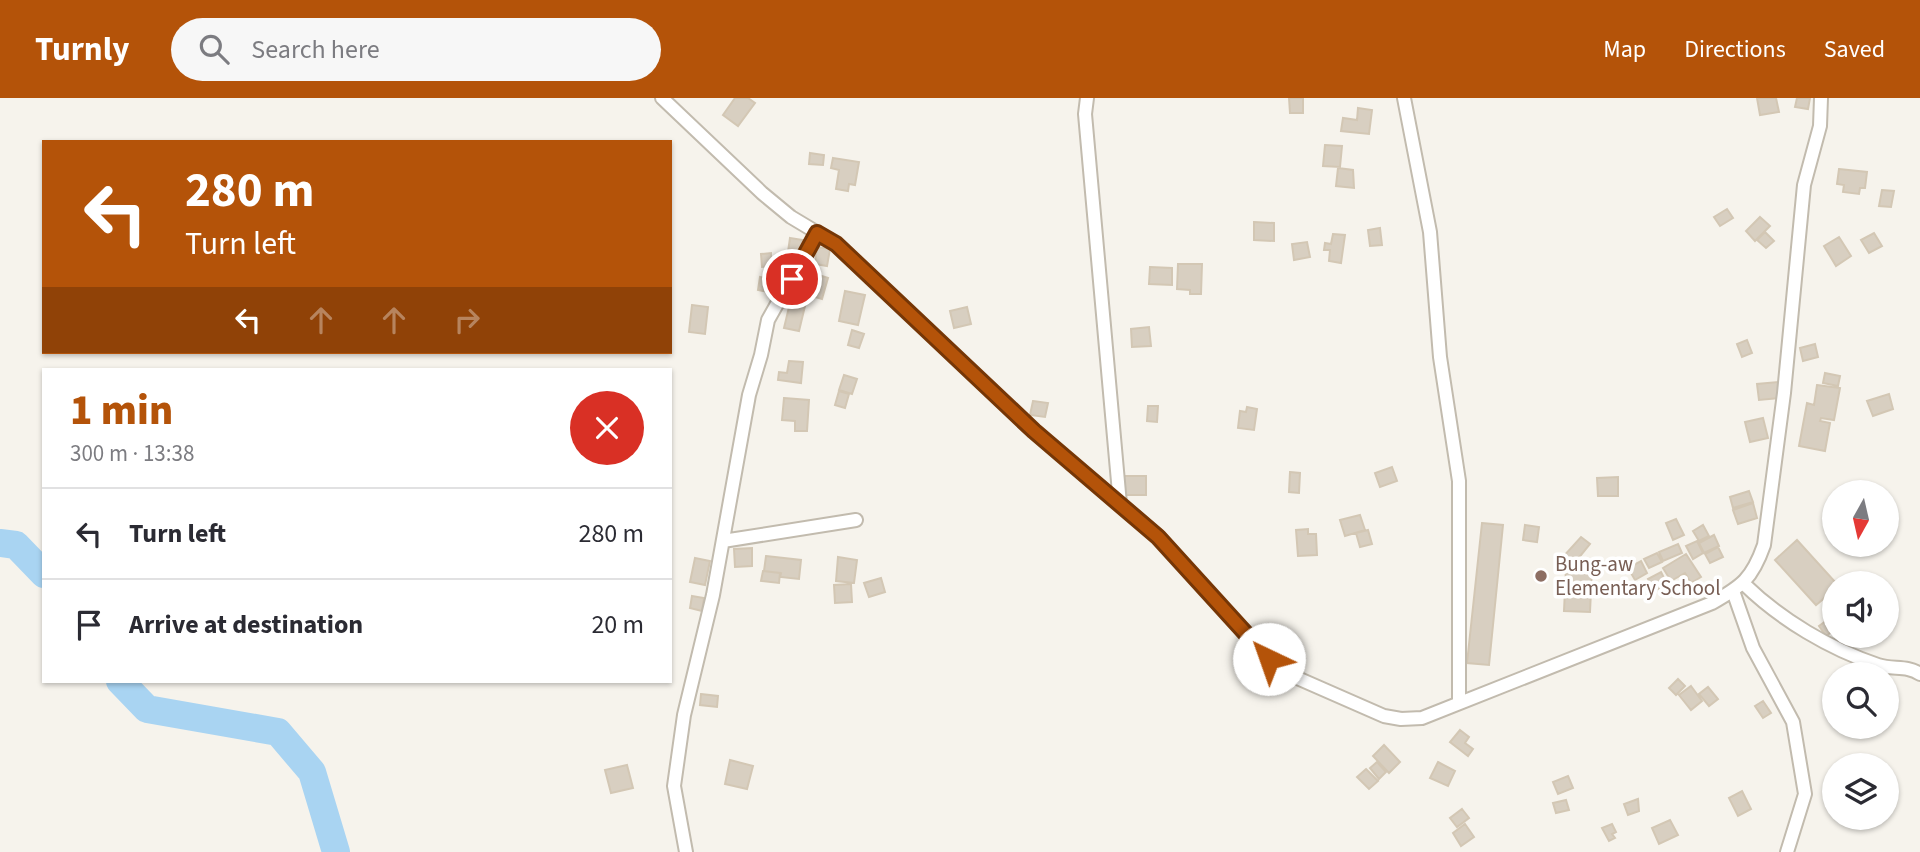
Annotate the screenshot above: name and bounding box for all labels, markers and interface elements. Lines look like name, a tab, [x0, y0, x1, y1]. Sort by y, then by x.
search box	[171, 18, 661, 81]
text: Turnly	[35, 26, 129, 73]
icon: search	[195, 30, 233, 68]
text: Search here	[251, 31, 380, 68]
text: Map	[1603, 32, 1646, 67]
text: Directions	[1684, 32, 1786, 67]
text: Saved	[1824, 32, 1885, 67]
text: 280 m	[185, 156, 314, 226]
icon: left	[70, 168, 161, 259]
text: Turn left	[185, 221, 296, 267]
pin	[762, 249, 822, 309]
icon: arrive	[773, 260, 811, 298]
icon: left	[229, 301, 267, 339]
icon: ahead	[302, 301, 340, 339]
icon: ahead	[375, 301, 413, 339]
icon: right	[448, 301, 486, 339]
text: 1 min	[70, 381, 173, 441]
button: close	[570, 391, 644, 465]
text: 300 m · 13:38	[70, 437, 194, 470]
north arrow	[1822, 480, 1899, 556]
map controls	[1822, 480, 1899, 830]
icon: left	[70, 515, 108, 553]
text: Turn left	[129, 515, 226, 552]
text: 280 m	[578, 515, 644, 552]
place label: Bung-aw Elementary School	[1555, 549, 1721, 603]
marker: Bung-aw Elementary School	[1533, 568, 1549, 584]
button: sound	[1822, 571, 1899, 648]
icon: arrive	[70, 606, 108, 644]
text: Arrive at destination	[129, 606, 363, 643]
text: 20 m	[591, 606, 644, 643]
position arrow	[1232, 622, 1306, 696]
button: search	[1822, 662, 1899, 739]
button: layers	[1822, 753, 1899, 830]

